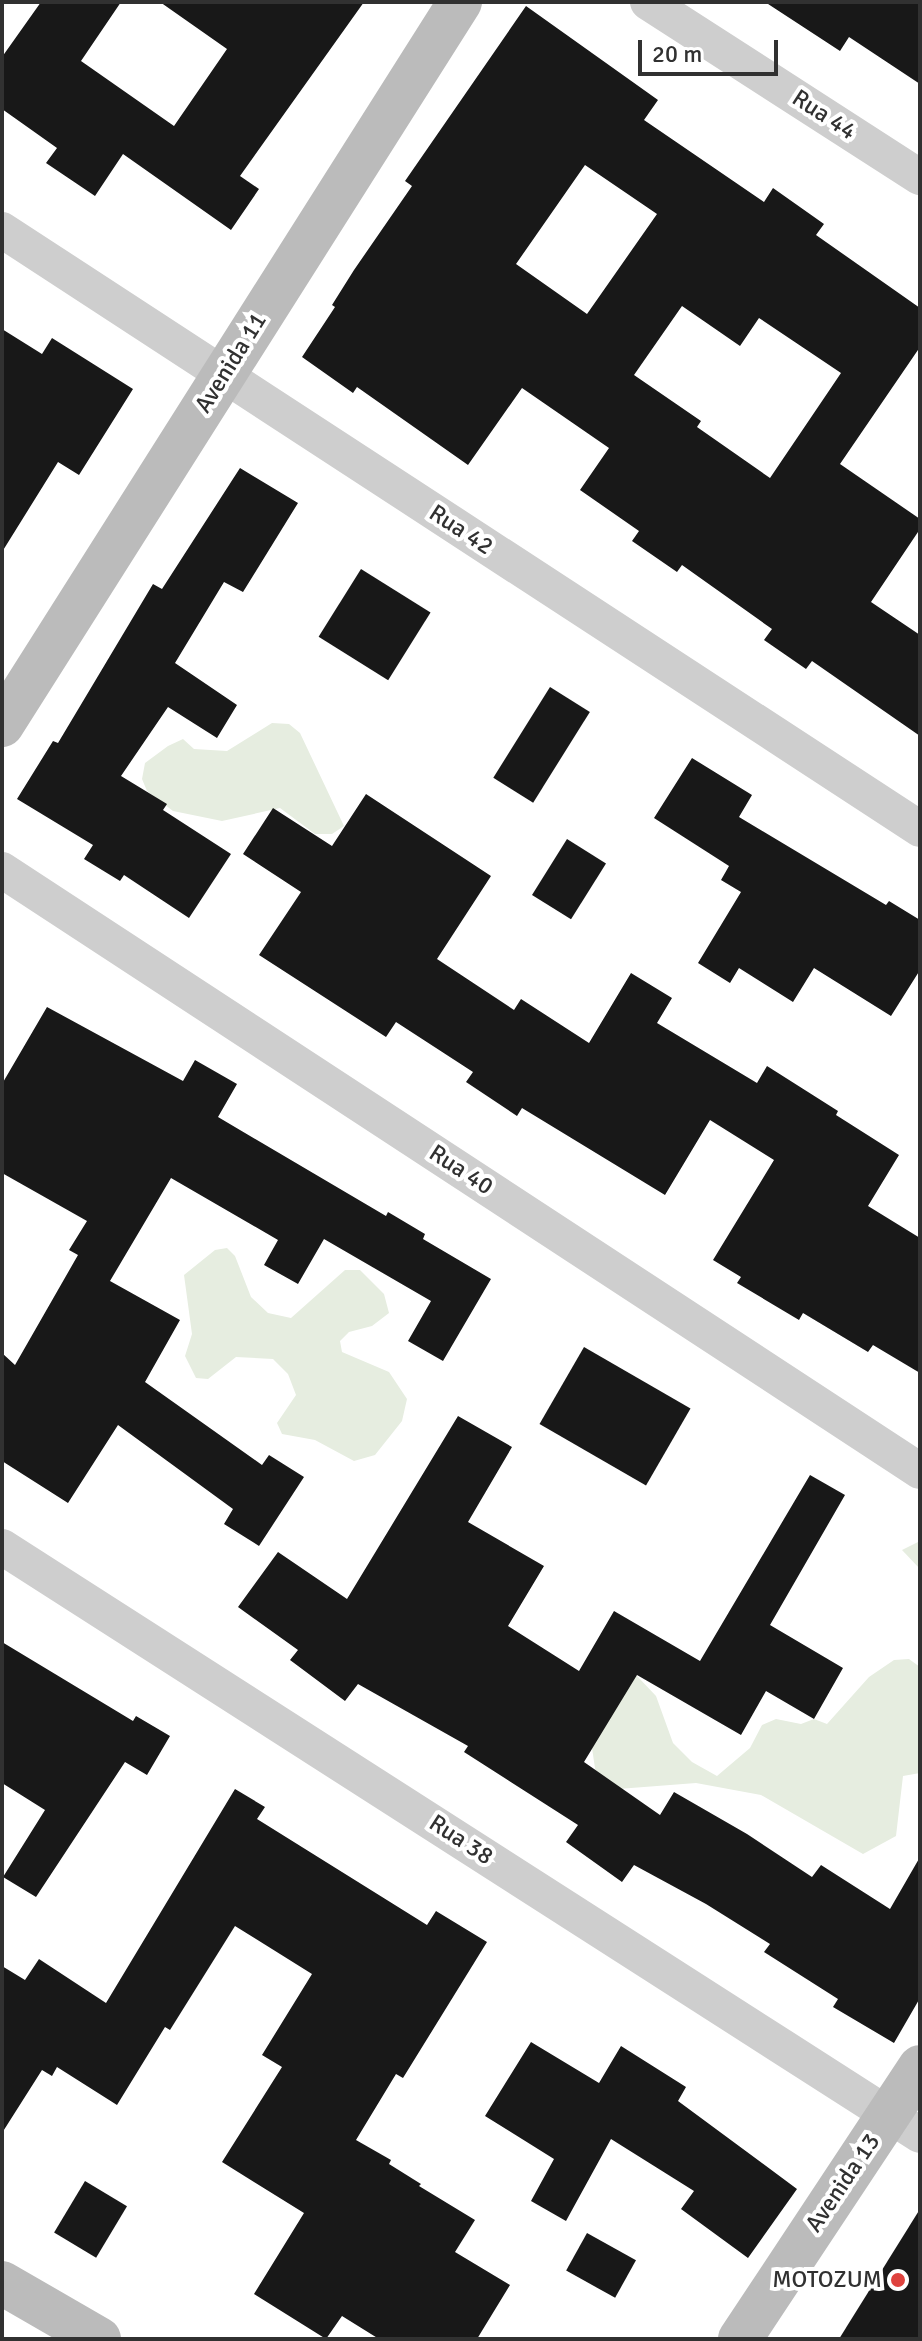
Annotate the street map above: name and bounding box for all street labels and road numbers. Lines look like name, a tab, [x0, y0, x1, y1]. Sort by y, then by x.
street label: Rua 44	[787, 84, 861, 146]
street label: Avenida 11	[189, 308, 273, 418]
street label: Rua 42	[424, 499, 498, 561]
street label: Rua 40	[424, 1139, 498, 1201]
street label: Rua 38	[424, 1809, 498, 1871]
street label: Avenida 13	[800, 2128, 886, 2238]

